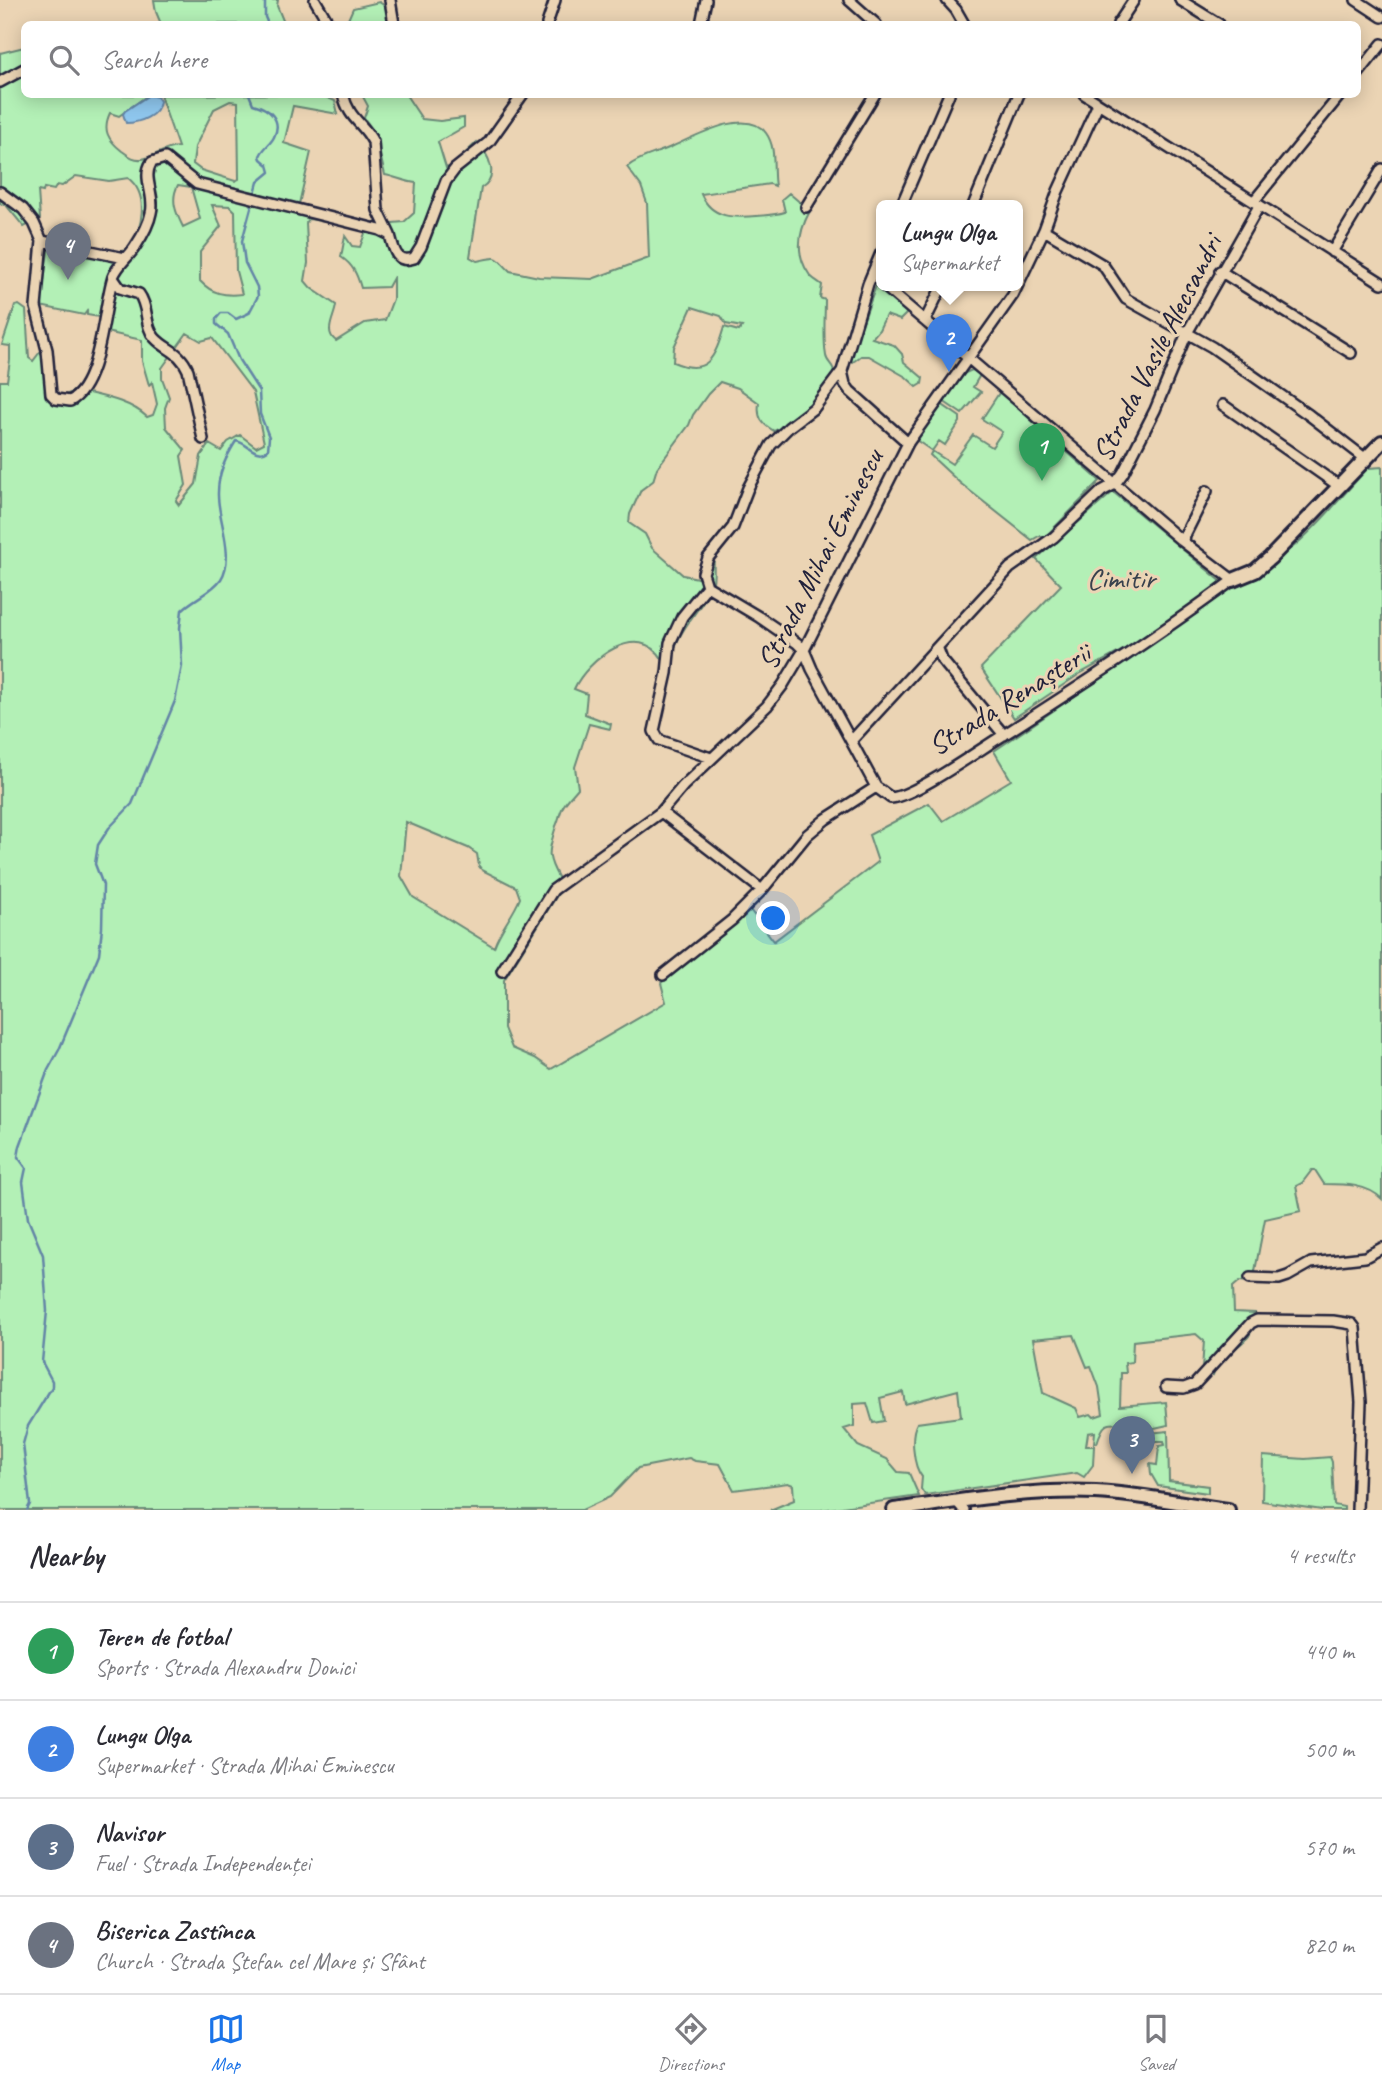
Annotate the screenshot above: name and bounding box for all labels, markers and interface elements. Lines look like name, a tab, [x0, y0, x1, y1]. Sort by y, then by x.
search box	[21, 21, 1361, 98]
icon: search	[45, 41, 83, 79]
text: Search here	[101, 43, 207, 76]
popup	[876, 200, 1023, 291]
text: Lungu Olga	[901, 215, 996, 248]
pin: 4	[45, 222, 91, 280]
street label: Strada Vasile Alecsandri	[1083, 225, 1232, 468]
text: Supermarket	[901, 248, 998, 277]
pin: 2	[926, 314, 972, 372]
pin: 1	[1019, 423, 1065, 481]
street label: Strada Mihai Eminescu	[748, 441, 893, 676]
park label: Cimitir	[1087, 559, 1157, 597]
street label: Strada Renașterii	[921, 632, 1100, 764]
your location	[756, 901, 790, 935]
pin: 3	[1109, 1416, 1155, 1474]
text: Nearby	[28, 1537, 104, 1575]
text: 4 results	[1287, 1541, 1354, 1570]
text: Teren de fotbal	[95, 1620, 228, 1653]
text: 1	[46, 1637, 56, 1666]
text: 440 m	[1305, 1637, 1354, 1666]
text: Sports · Strada Alexandru Donici	[95, 1653, 355, 1682]
text: Lungu Olga	[95, 1718, 190, 1751]
text: 2	[46, 1735, 56, 1764]
text: 500 m	[1305, 1735, 1354, 1764]
text: Supermarket · Strada Mihai Eminescu	[95, 1751, 394, 1780]
text: Navisor	[95, 1816, 164, 1849]
text: 3	[46, 1833, 56, 1862]
text: 570 m	[1305, 1833, 1354, 1862]
text: Fuel · Strada Independenței	[95, 1849, 311, 1878]
text: Biserica Zastînca	[95, 1914, 254, 1947]
text: 4	[46, 1931, 56, 1960]
text: 820 m	[1305, 1931, 1354, 1960]
text: Church · Strada Ștefan cel Mare și Sfânt	[95, 1947, 425, 1976]
tab: Map	[207, 2010, 245, 2076]
tab: Directions	[658, 2010, 724, 2076]
tab: Saved	[1137, 2010, 1175, 2076]

